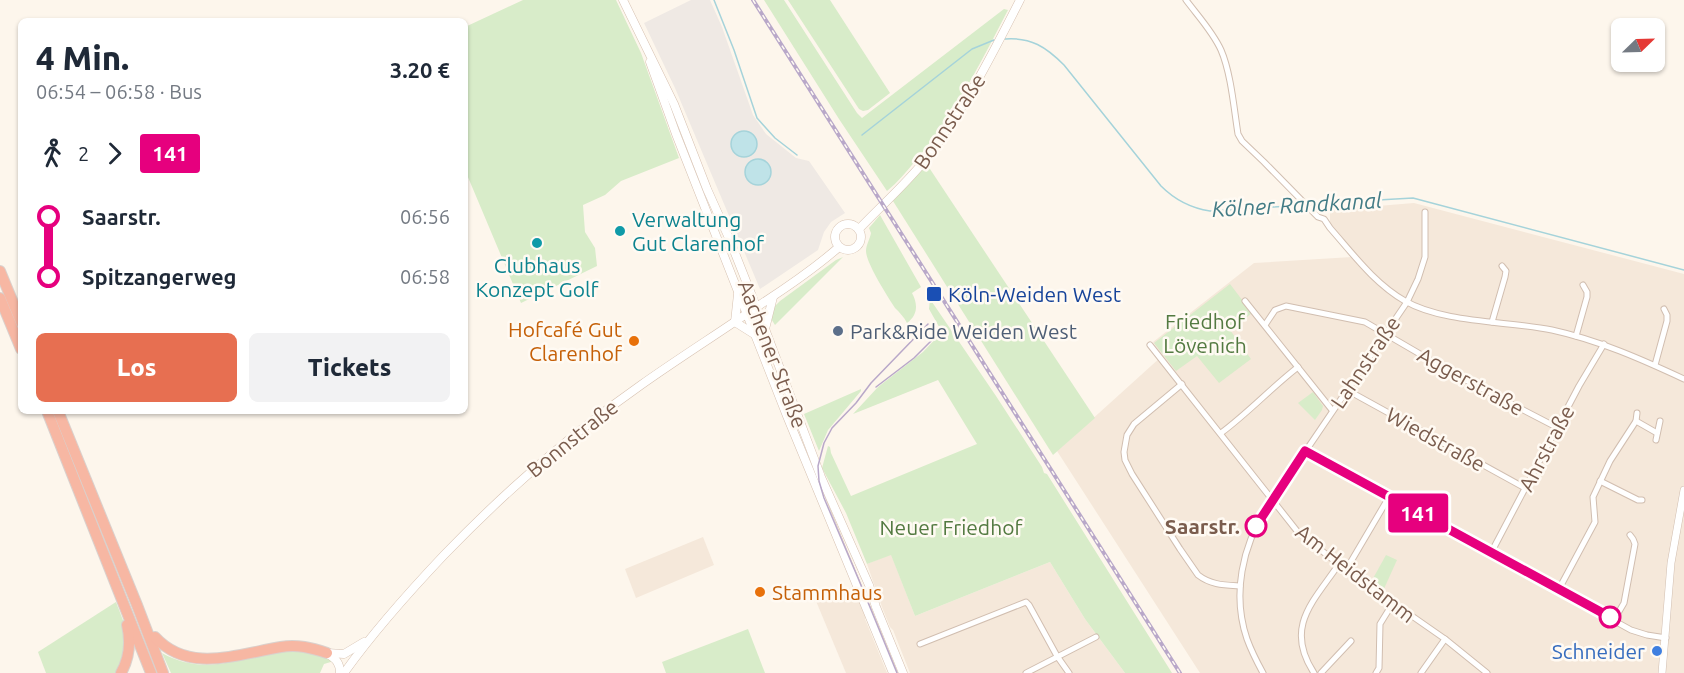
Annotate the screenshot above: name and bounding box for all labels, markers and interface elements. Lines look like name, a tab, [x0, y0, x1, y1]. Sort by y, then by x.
north arrow	[1611, 18, 1665, 72]
map controls	[1611, 18, 1665, 72]
text: 4 Min.	[36, 39, 129, 76]
text: 3.20 €	[390, 57, 450, 82]
street label: Bonnstraße	[908, 69, 990, 173]
text: 06:54 – 06:58 · Bus	[36, 80, 202, 103]
icon: walk	[36, 137, 69, 170]
icon: forward	[98, 137, 131, 170]
text: 141	[152, 141, 188, 165]
text: 2	[78, 142, 89, 165]
water label: Kölner Randkanal	[1211, 187, 1383, 221]
text: Saarstr.	[82, 204, 161, 229]
text: 06:56	[400, 205, 450, 228]
place label: Verwaltung Gut Clarenhof	[632, 207, 765, 255]
marker: Verwaltung Gut Clarenhof	[613, 224, 627, 238]
marker: Clubhaus Konzept Golf	[530, 236, 544, 250]
place label: Clubhaus Konzept Golf	[476, 253, 599, 301]
text: Spitzangerweg	[82, 264, 237, 289]
text: 06:58	[400, 265, 450, 288]
street label: Aachener Straße	[734, 277, 812, 431]
place label: Köln-Weiden West	[948, 282, 1121, 306]
marker: Köln-Weiden West	[925, 285, 943, 303]
park label: Friedhof Lövenich	[1163, 309, 1247, 357]
street label: Lahnstraße	[1325, 311, 1405, 413]
place label: Hofcafé Gut Clarenhof	[508, 317, 623, 365]
place label: Park&Ride Weiden West	[850, 319, 1077, 343]
marker: Park&Ride Weiden West	[831, 324, 845, 338]
button: Los	[36, 333, 237, 402]
button: Tickets	[249, 333, 450, 402]
marker: Hofcafé Gut Clarenhof	[627, 334, 641, 348]
street label: Aggerstraße	[1414, 342, 1528, 420]
street label: Bonnstraße	[522, 394, 622, 482]
street label: Ahrstraße	[1513, 401, 1579, 495]
street label: Wiedstraße	[1382, 402, 1490, 476]
line badge: 141	[1384, 494, 1452, 532]
text: 141	[1400, 501, 1436, 525]
place label: Saarstr.	[1165, 514, 1240, 538]
park label: Neuer Friedhof	[880, 515, 1023, 539]
marker: Saarstr.	[1245, 515, 1267, 537]
street label: Am Heidstamm	[1292, 519, 1420, 627]
place label: Stammhaus	[772, 580, 882, 604]
marker: Stammhaus	[753, 585, 767, 599]
unlabelled marker	[1599, 606, 1621, 628]
place label: Schneider	[1552, 639, 1645, 663]
marker: Schneider	[1650, 644, 1664, 658]

